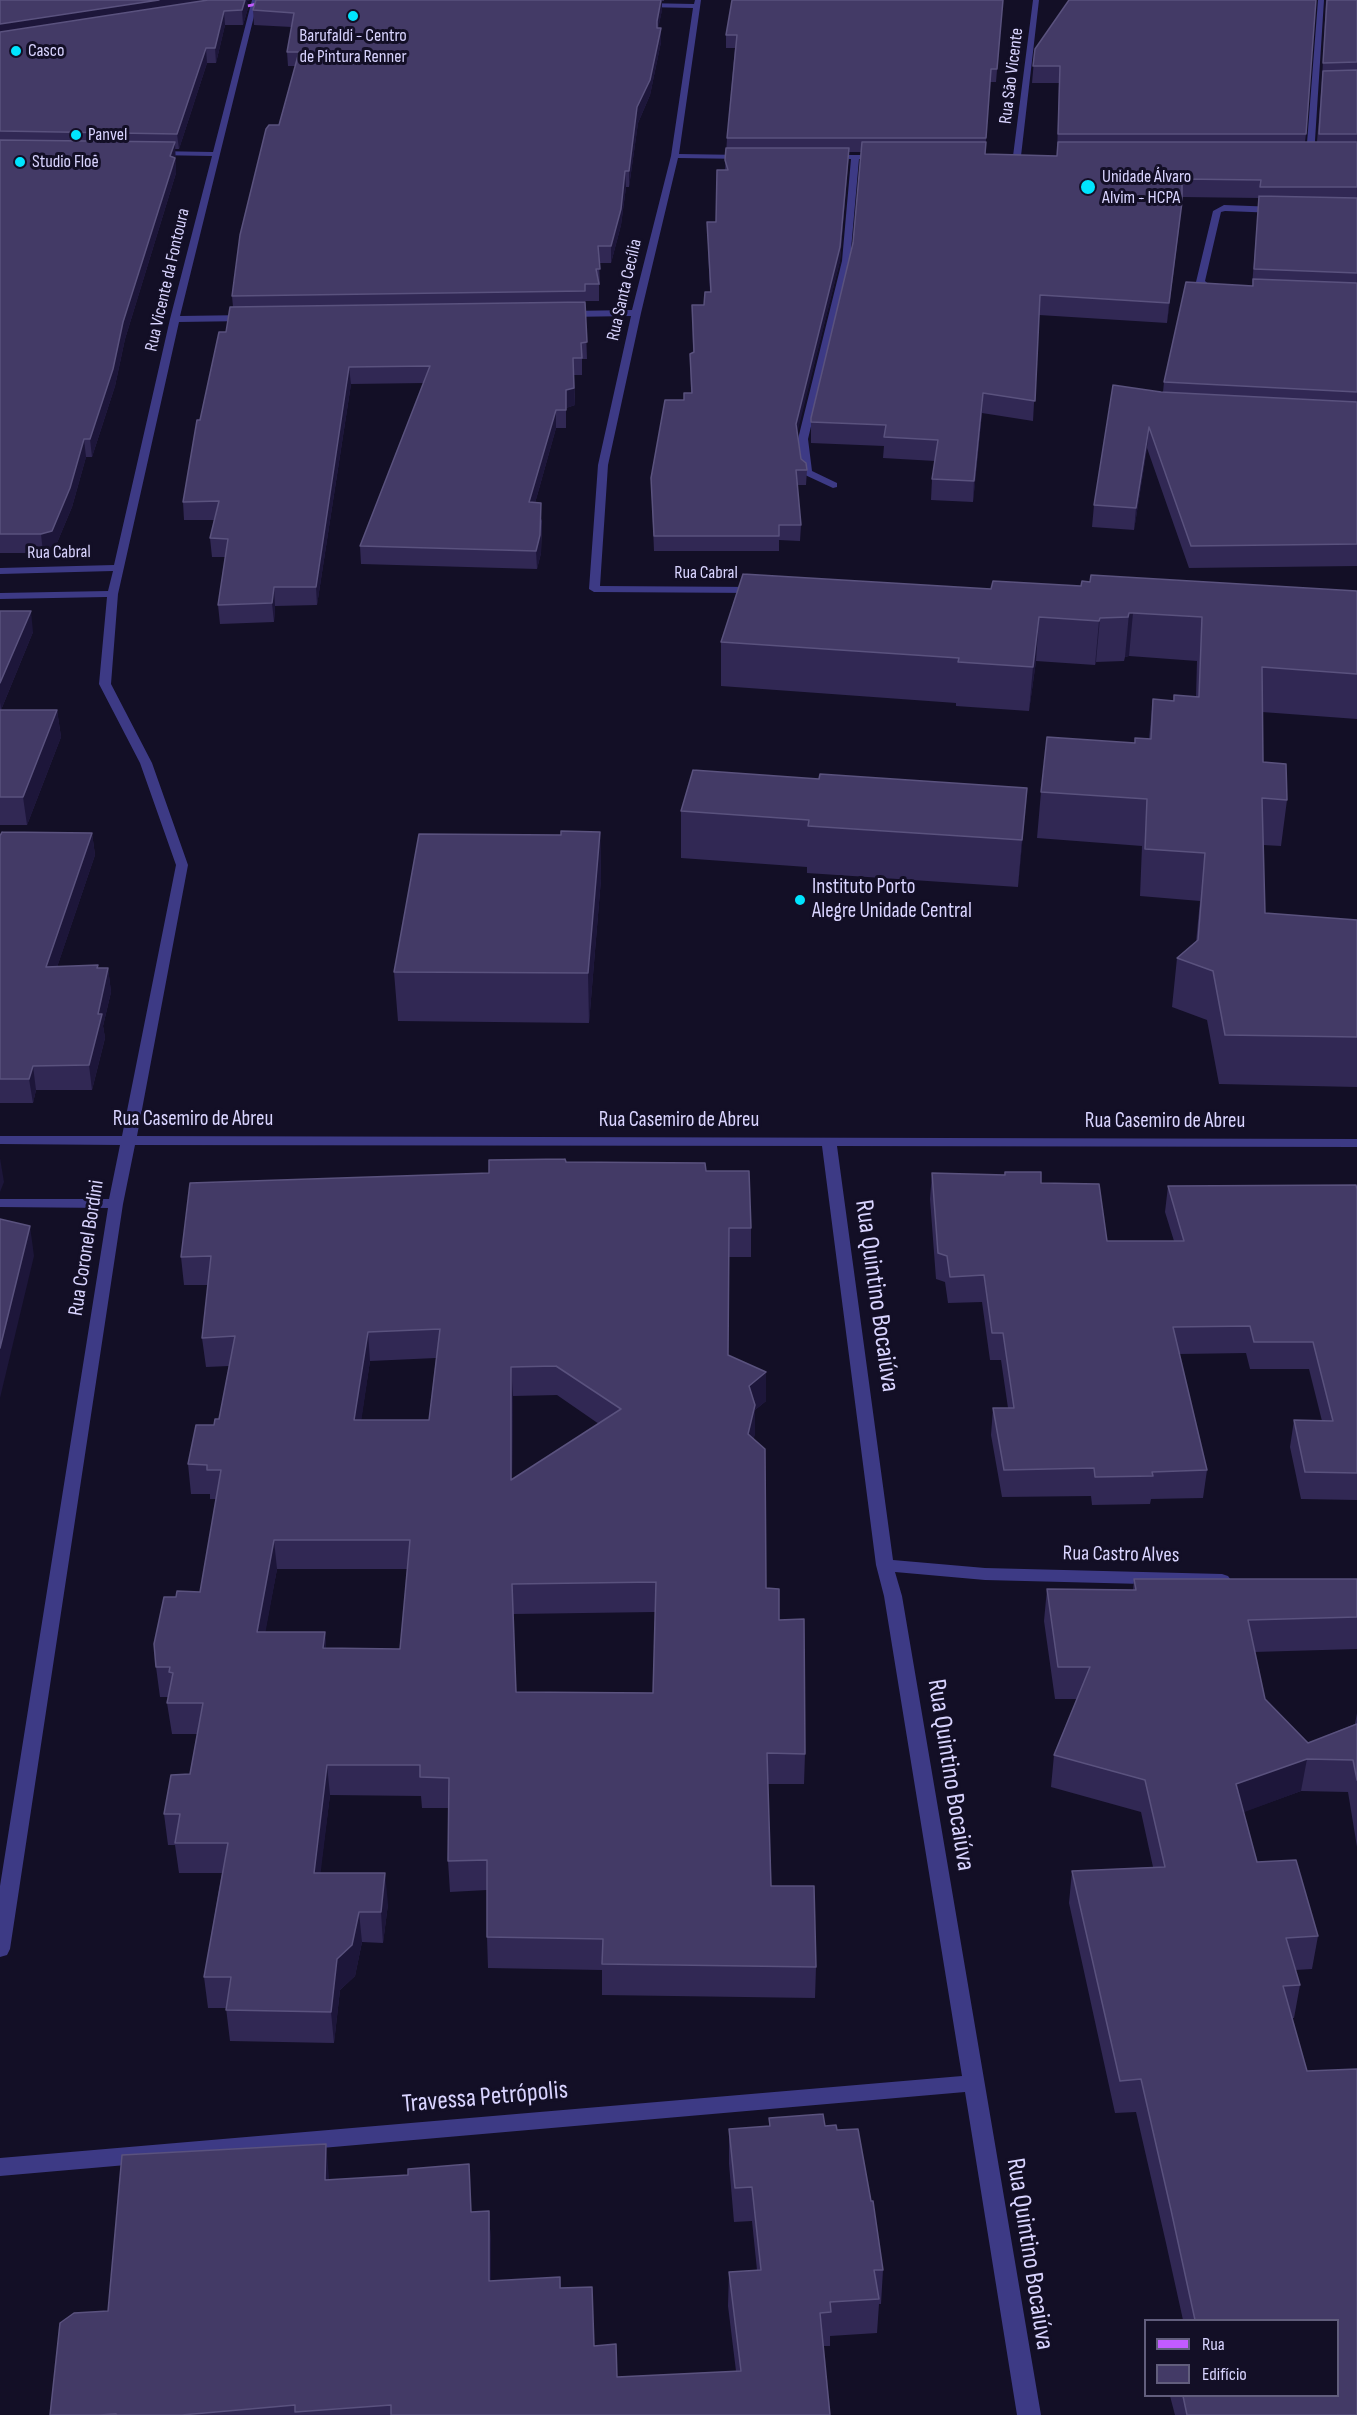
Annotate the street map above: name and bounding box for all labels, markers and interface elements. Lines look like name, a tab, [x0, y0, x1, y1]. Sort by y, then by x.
marker: Barufaldi - Centro de Pintura Renner	[346, 9, 360, 23]
place label: Barufaldi - Centro de Pintura Renner	[299, 25, 407, 68]
street label: Rua São Vicente	[995, 27, 1029, 125]
place label: Casco	[28, 40, 64, 62]
marker: Casco	[9, 44, 23, 58]
place label: Panvel	[88, 124, 127, 146]
marker: Panvel	[69, 128, 83, 142]
place label: Studio Floē	[32, 151, 99, 173]
marker: Studio Floē	[13, 155, 27, 169]
place label: Unidade Álvaro Alvim - HCPA	[1102, 166, 1191, 208]
marker: Unidade Álvaro Alvim - HCPA	[1079, 178, 1097, 196]
street label: Rua Vicente da Fontoura	[141, 206, 195, 354]
street label: Rua Santa Cecília	[603, 237, 647, 343]
street label: Rua Cabral	[27, 542, 91, 564]
street label: Rua Cabral	[674, 562, 738, 584]
place label: Instituto Porto Alegre Unidade Central	[812, 875, 972, 925]
marker: Instituto Porto Alegre Unidade Central	[793, 893, 807, 907]
street label: Rua Casemiro de Abreu	[113, 1107, 273, 1133]
street label: Rua Casemiro de Abreu	[599, 1108, 759, 1134]
street label: Rua Casemiro de Abreu	[1085, 1109, 1245, 1135]
street label: Rua Coronel Bordini	[64, 1178, 110, 1318]
street label: Rua Quintino Bocaiúva	[847, 1198, 905, 1394]
street label: Rua Castro Alves	[1062, 1541, 1180, 1569]
street label: Rua Quintino Bocaiúva	[919, 1677, 981, 1873]
street label: Travessa Petrópolis	[401, 2075, 569, 2121]
street label: Rua Quintino Bocaiúva	[998, 2156, 1060, 2352]
legend	[1144, 2319, 1339, 2397]
text: Rua	[1202, 2334, 1225, 2355]
text: Edifício	[1202, 2364, 1247, 2385]

